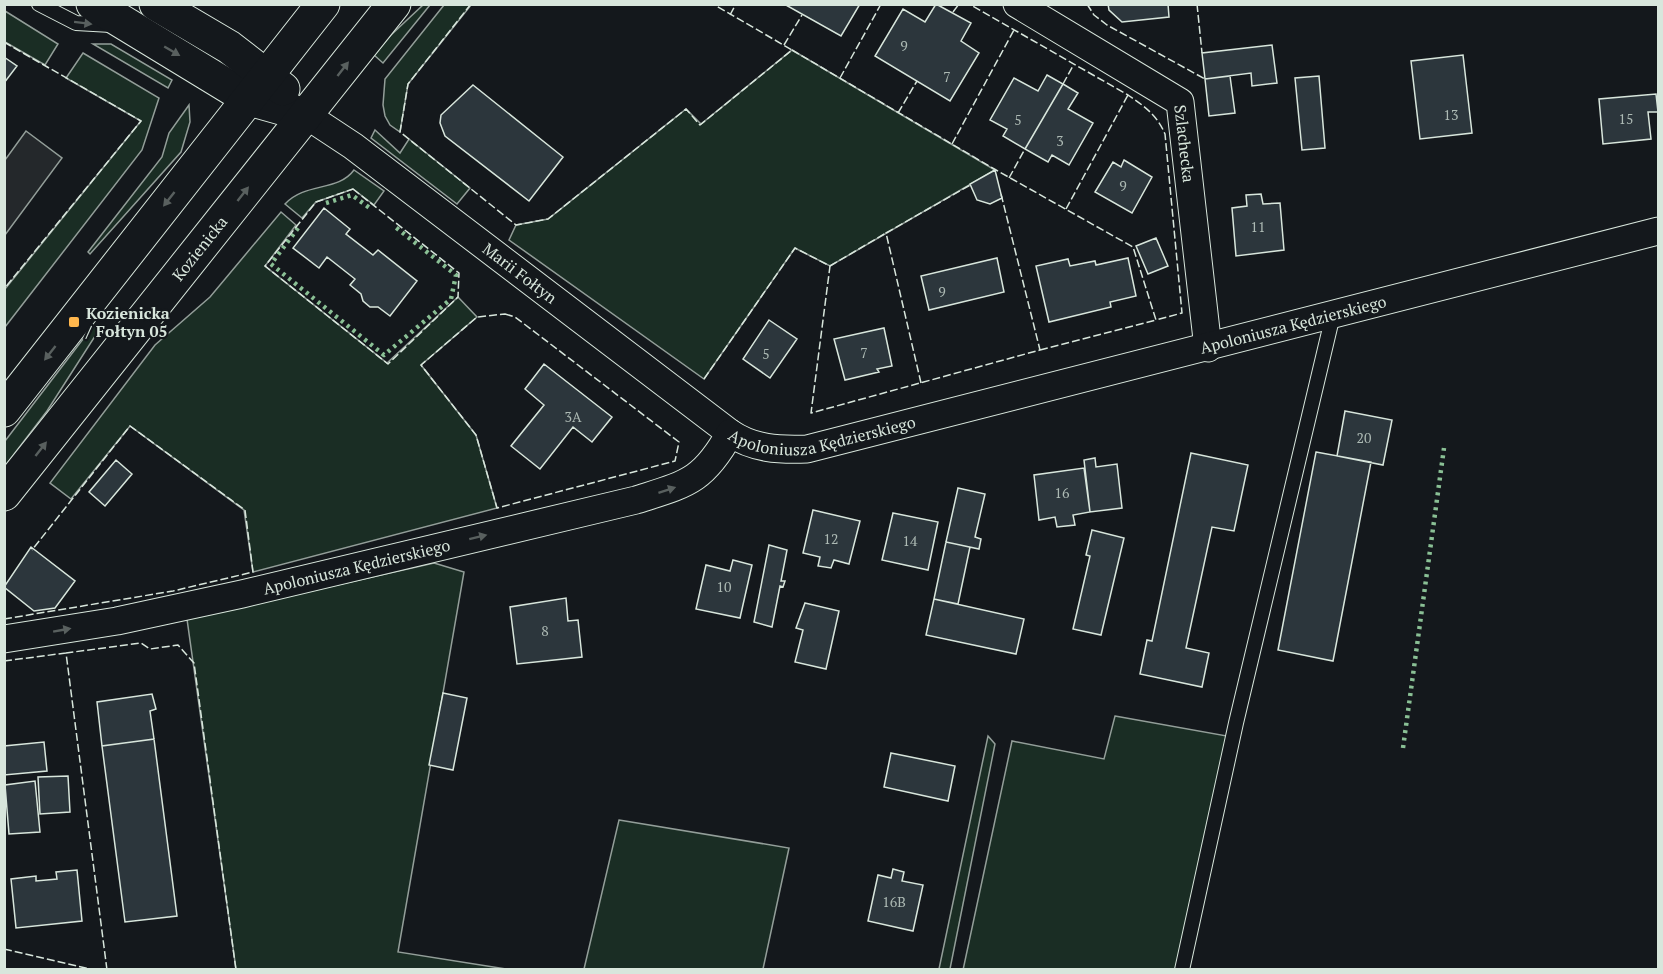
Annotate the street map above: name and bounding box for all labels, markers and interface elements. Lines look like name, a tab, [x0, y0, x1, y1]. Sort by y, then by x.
one-way arrow	[73, 18, 92, 28]
house number: 9	[900, 36, 908, 55]
one-way arrow	[163, 45, 180, 55]
one-way arrow	[337, 61, 349, 77]
house number: 7	[943, 67, 951, 86]
street label: Szlachecka	[1169, 104, 1200, 184]
house number: 13	[1444, 105, 1458, 124]
house number: 15	[1619, 109, 1633, 128]
house number: 5	[1014, 110, 1022, 129]
house number: 3	[1056, 131, 1064, 150]
house number: 9	[1119, 176, 1127, 195]
one-way arrow	[237, 186, 250, 202]
one-way arrow	[163, 191, 176, 207]
street label: Kozienicka	[167, 211, 232, 285]
house number: 11	[1251, 217, 1265, 236]
street label: Marii Fołtyn	[478, 238, 562, 309]
house number: 9	[938, 282, 946, 301]
street label: Apoloniusza Kędzierskiego	[1198, 290, 1389, 359]
place label: Kozienicka / Fołtyn 05	[85, 302, 170, 342]
marker: Kozienicka / Fołtyn 05	[67, 315, 81, 329]
house number: 7	[860, 343, 868, 362]
house number: 5	[762, 344, 770, 363]
one-way arrow	[43, 345, 56, 361]
house number: 3A	[564, 407, 582, 426]
street label: Apoloniusza Kędzierskiego	[725, 411, 918, 460]
house number: 20	[1357, 428, 1371, 447]
one-way arrow	[34, 441, 46, 456]
house number: 16	[1055, 483, 1070, 502]
one-way arrow	[658, 485, 676, 494]
house number: 12	[824, 529, 838, 548]
one-way arrow	[469, 531, 487, 541]
house number: 14	[903, 531, 918, 550]
street label: Apoloniusza Kędzierskiego	[261, 534, 452, 600]
house number: 10	[717, 577, 731, 596]
house number: 8	[541, 621, 549, 640]
one-way arrow	[53, 625, 72, 634]
house number: 16B	[882, 892, 906, 911]

